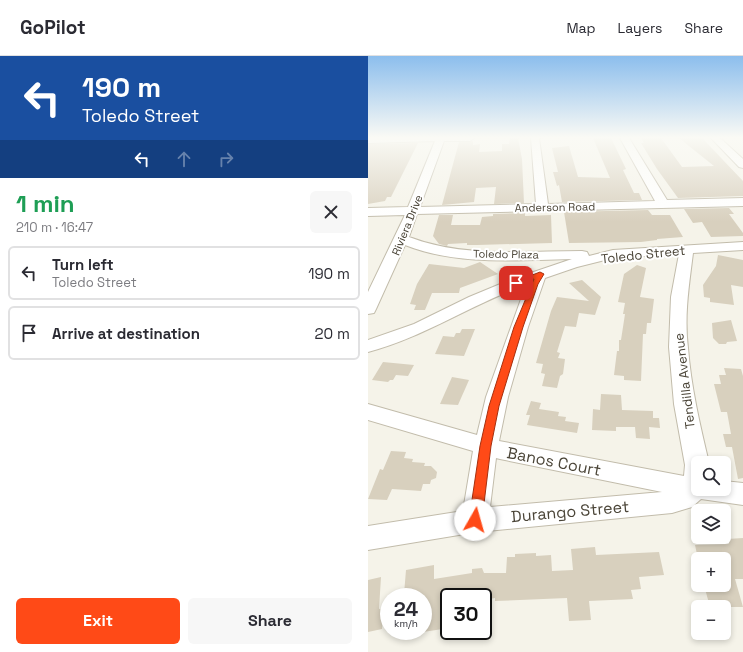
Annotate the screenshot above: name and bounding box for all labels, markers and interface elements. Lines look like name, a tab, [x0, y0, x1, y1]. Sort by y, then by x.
text: GoPilot	[20, 15, 86, 40]
text: Map	[566, 19, 596, 37]
text: Layers	[618, 19, 662, 37]
text: Share	[684, 19, 723, 37]
text: 190 m	[82, 69, 161, 105]
icon: left	[16, 72, 68, 124]
text: Toledo Street	[82, 104, 199, 127]
icon: left	[131, 148, 153, 170]
icon: ahead	[173, 148, 195, 170]
icon: right	[215, 148, 237, 170]
text: 1 min	[16, 188, 75, 219]
button: close	[310, 191, 352, 233]
street label: Riviera Drive	[388, 193, 426, 257]
street label: Anderson Road	[515, 199, 595, 215]
text: 210 m · 16:47	[16, 219, 93, 236]
street label: Toledo Street	[600, 242, 686, 267]
street label: Toledo Plaza	[473, 246, 540, 262]
text: Turn left	[52, 255, 114, 274]
icon: left	[18, 262, 40, 284]
text: 190 m	[308, 264, 350, 283]
pin	[499, 266, 533, 300]
icon: arrive	[505, 272, 527, 294]
text: Toledo Street	[52, 274, 137, 291]
icon: arrive	[18, 322, 40, 344]
text: Arrive at destination	[52, 324, 200, 343]
text: 20 m	[315, 324, 350, 343]
street label: Tendilla Avenue	[670, 332, 699, 430]
street label: Banos Court	[505, 442, 603, 481]
map controls	[691, 456, 731, 640]
button: search	[691, 456, 731, 496]
street label: Durango Street	[510, 496, 630, 527]
position arrow	[454, 499, 496, 541]
button: layers	[691, 504, 731, 544]
button: +	[691, 552, 731, 592]
speed limit sign: 30	[440, 588, 492, 640]
text: 24	[394, 596, 418, 622]
button: Exit	[16, 598, 180, 644]
button: Share	[188, 598, 352, 644]
button: −	[691, 600, 731, 640]
text: km/h	[394, 617, 418, 630]

